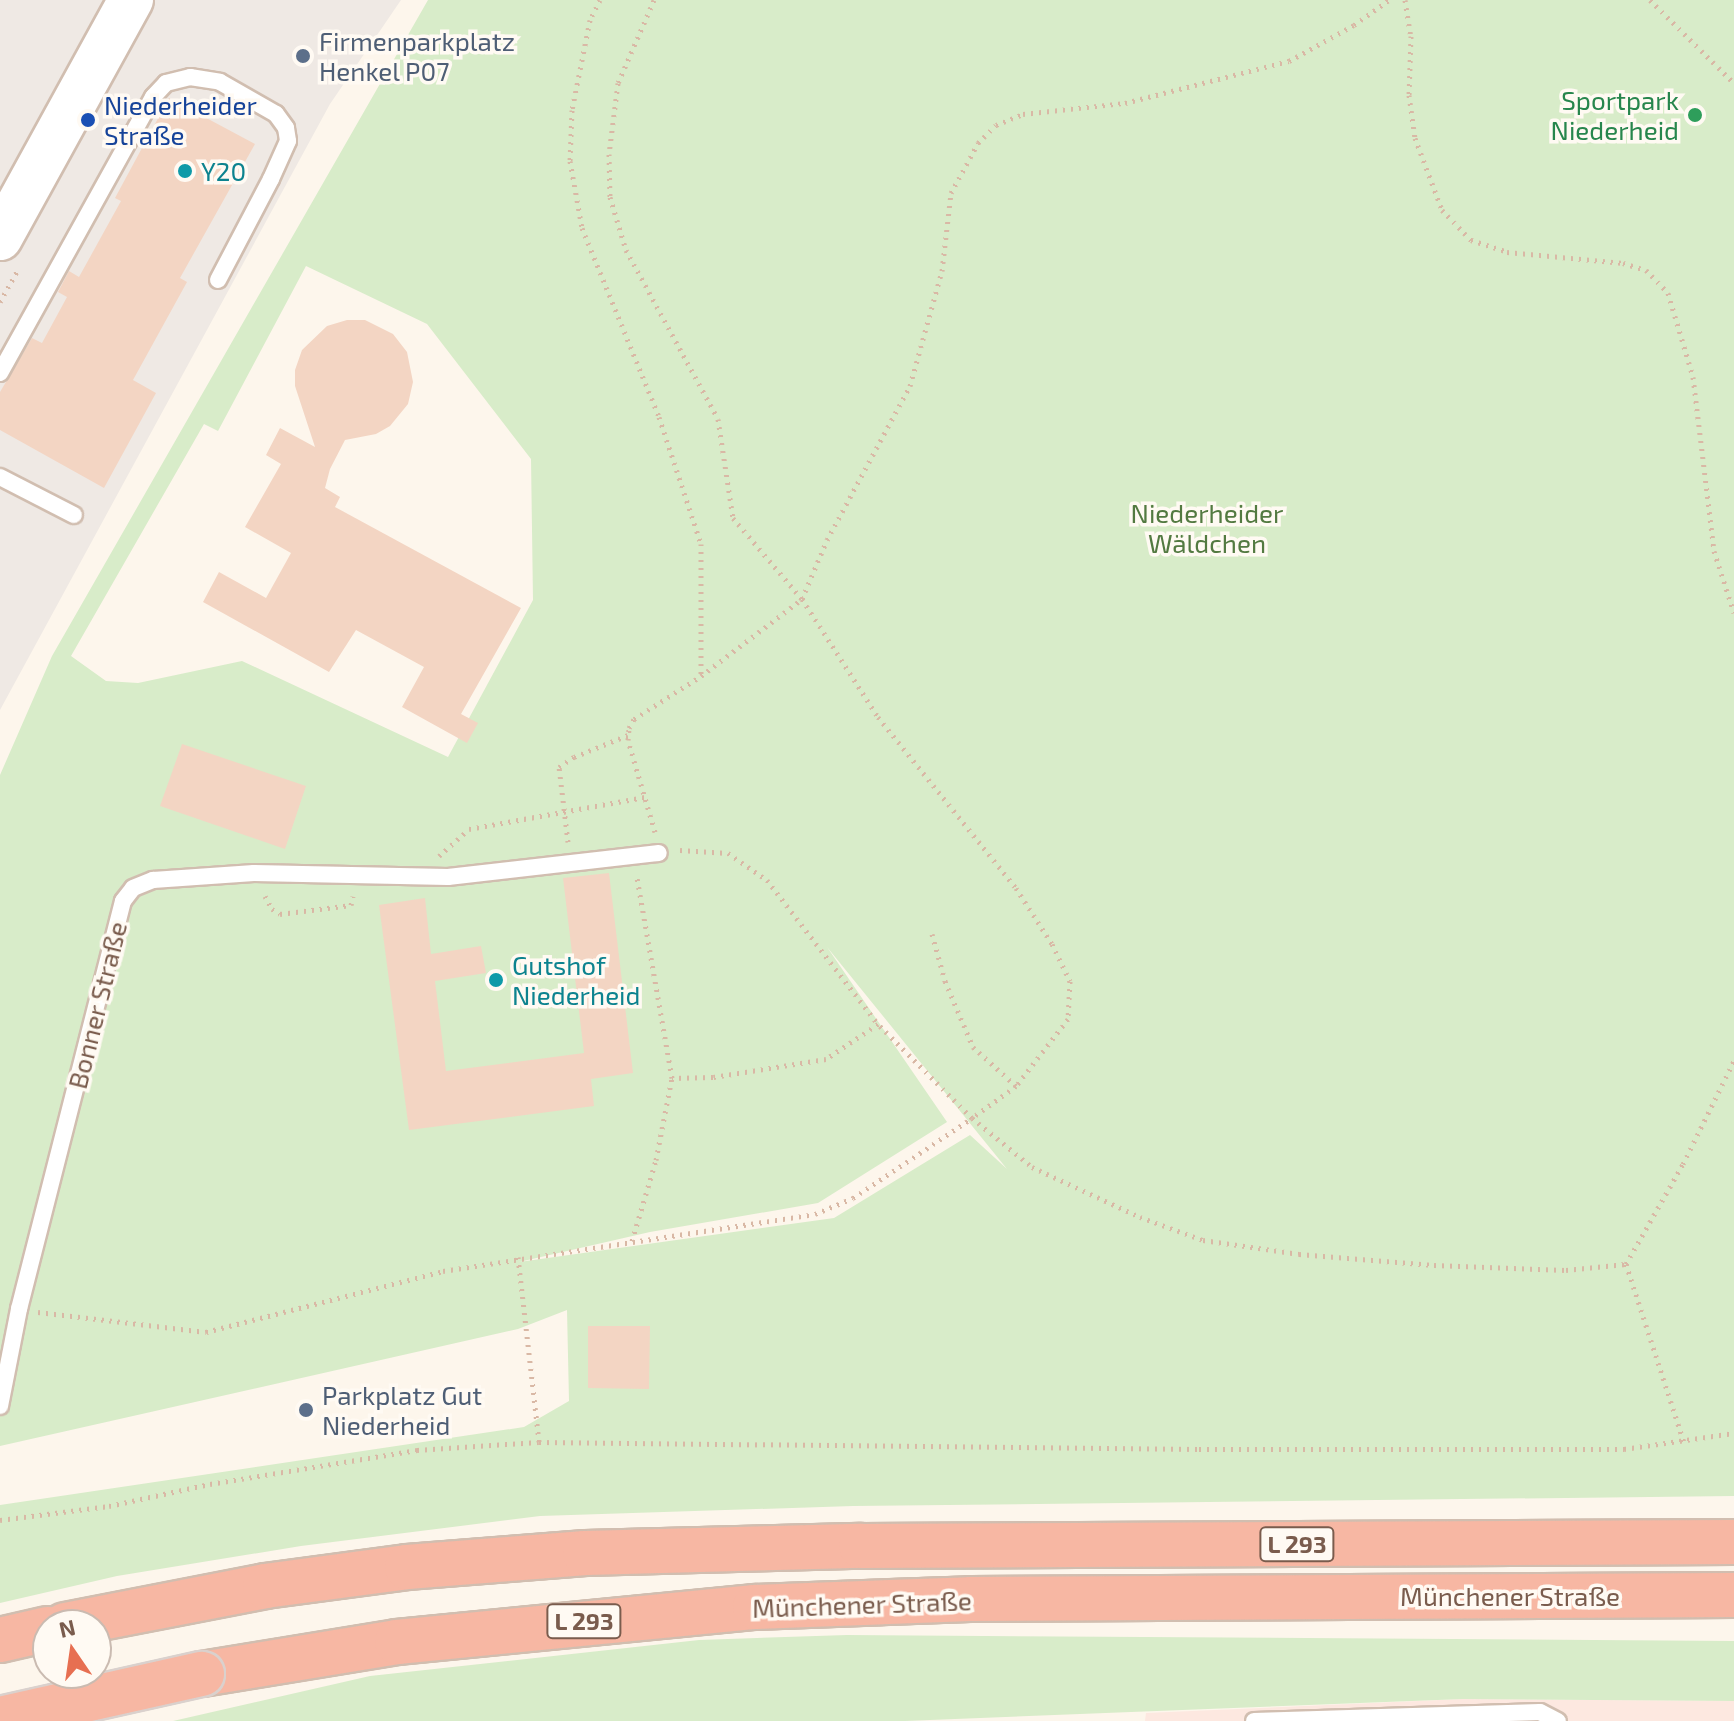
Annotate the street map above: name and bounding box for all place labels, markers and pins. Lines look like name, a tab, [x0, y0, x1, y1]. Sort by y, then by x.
place label: Firmenparkplatz Henkel P07	[319, 25, 515, 86]
marker: Firmenparkplatz Henkel P07	[294, 47, 312, 65]
place label: Sportpark Niederheid	[1551, 84, 1679, 146]
place label: Niederheider Straße	[104, 89, 257, 150]
marker: Sportpark Niederheid	[1686, 106, 1704, 124]
marker: Niederheider Straße	[79, 111, 97, 129]
place label: Y20	[201, 155, 246, 187]
marker: Y20	[176, 162, 194, 180]
place label: Gutshof Niederheid	[512, 949, 640, 1010]
marker: Gutshof Niederheid	[487, 971, 505, 989]
place label: Parkplatz Gut Niederheid	[322, 1379, 482, 1440]
marker: Parkplatz Gut Niederheid	[297, 1401, 315, 1419]

